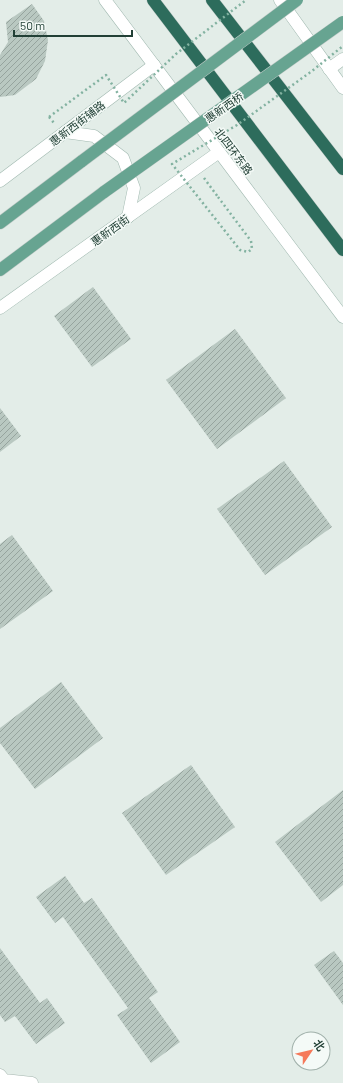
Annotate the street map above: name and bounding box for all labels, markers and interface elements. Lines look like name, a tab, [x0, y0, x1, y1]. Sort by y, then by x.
scale bar	[14, 12, 132, 38]
text: 50 m	[20, 18, 45, 32]
street label: 惠新西桥	[202, 89, 246, 125]
street label: 惠新西街辅路	[47, 98, 107, 148]
street label: 北四环东路	[212, 125, 256, 177]
street label: 惠新西街	[88, 212, 132, 248]
north arrow	[291, 1031, 331, 1071]
text: 北	[311, 1037, 328, 1053]

